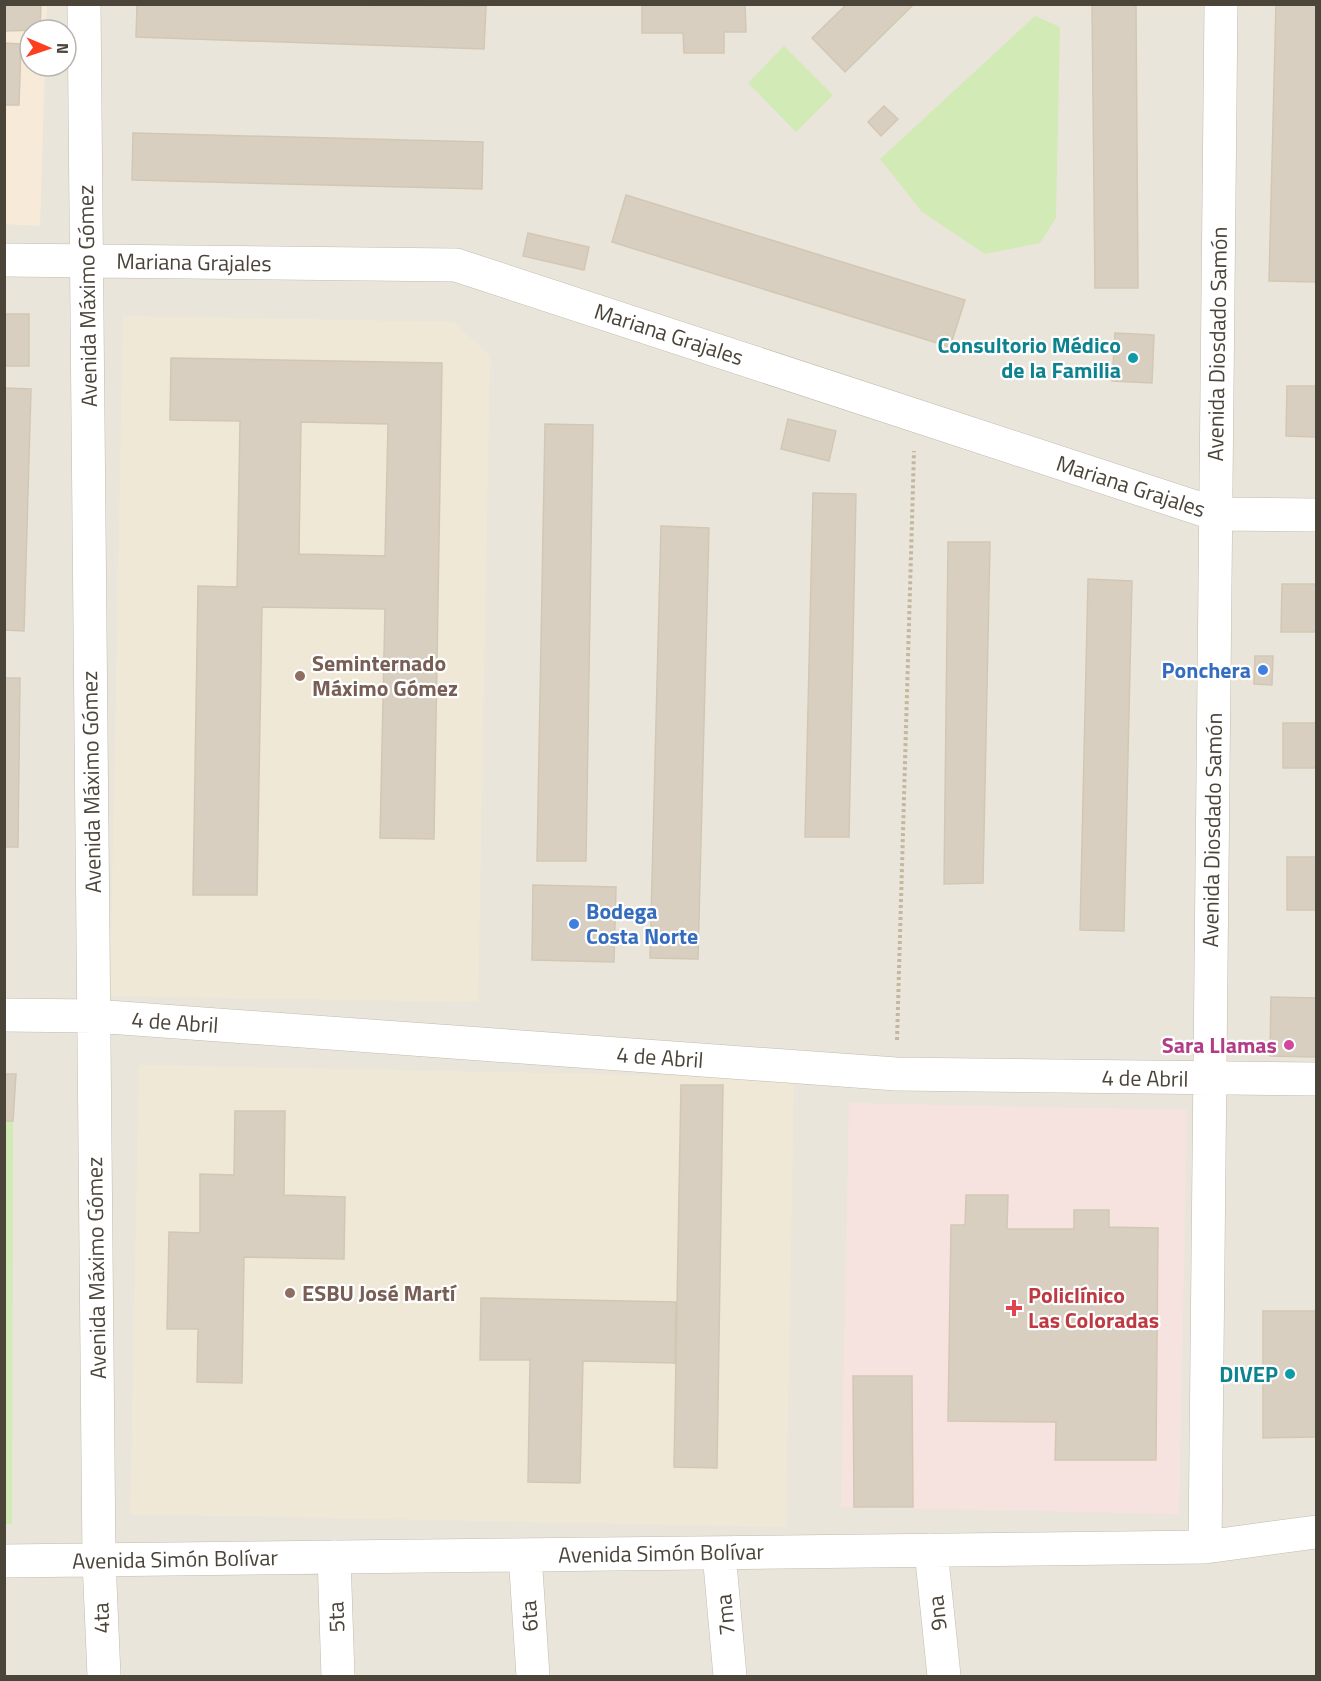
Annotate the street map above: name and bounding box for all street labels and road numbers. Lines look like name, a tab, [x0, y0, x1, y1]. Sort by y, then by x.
street label: Avenida Máximo Gómez	[68, 185, 106, 407]
street label: Avenida Diosdado Samón	[1198, 226, 1236, 462]
street label: Mariana Grajales	[116, 244, 272, 280]
street label: Mariana Grajales	[590, 294, 748, 374]
street label: Mariana Grajales	[1052, 446, 1210, 526]
street label: Avenida Máximo Gómez	[72, 671, 110, 893]
street label: Avenida Diosdado Samón	[1193, 712, 1231, 948]
street label: 4 de Abril	[130, 1002, 220, 1042]
street label: 4 de Abril	[615, 1037, 705, 1077]
street label: 4 de Abril	[1101, 1060, 1189, 1096]
street label: Avenida Máximo Gómez	[77, 1157, 115, 1379]
street label: Avenida Simón Bolívar	[558, 1534, 765, 1572]
street label: Avenida Simón Bolívar	[72, 1540, 279, 1578]
street label: 7ma	[706, 1593, 744, 1637]
street label: 9na	[918, 1594, 956, 1632]
street label: 6ta	[511, 1599, 547, 1633]
street label: 5ta	[318, 1601, 354, 1633]
street label: 4ta	[83, 1602, 119, 1634]

